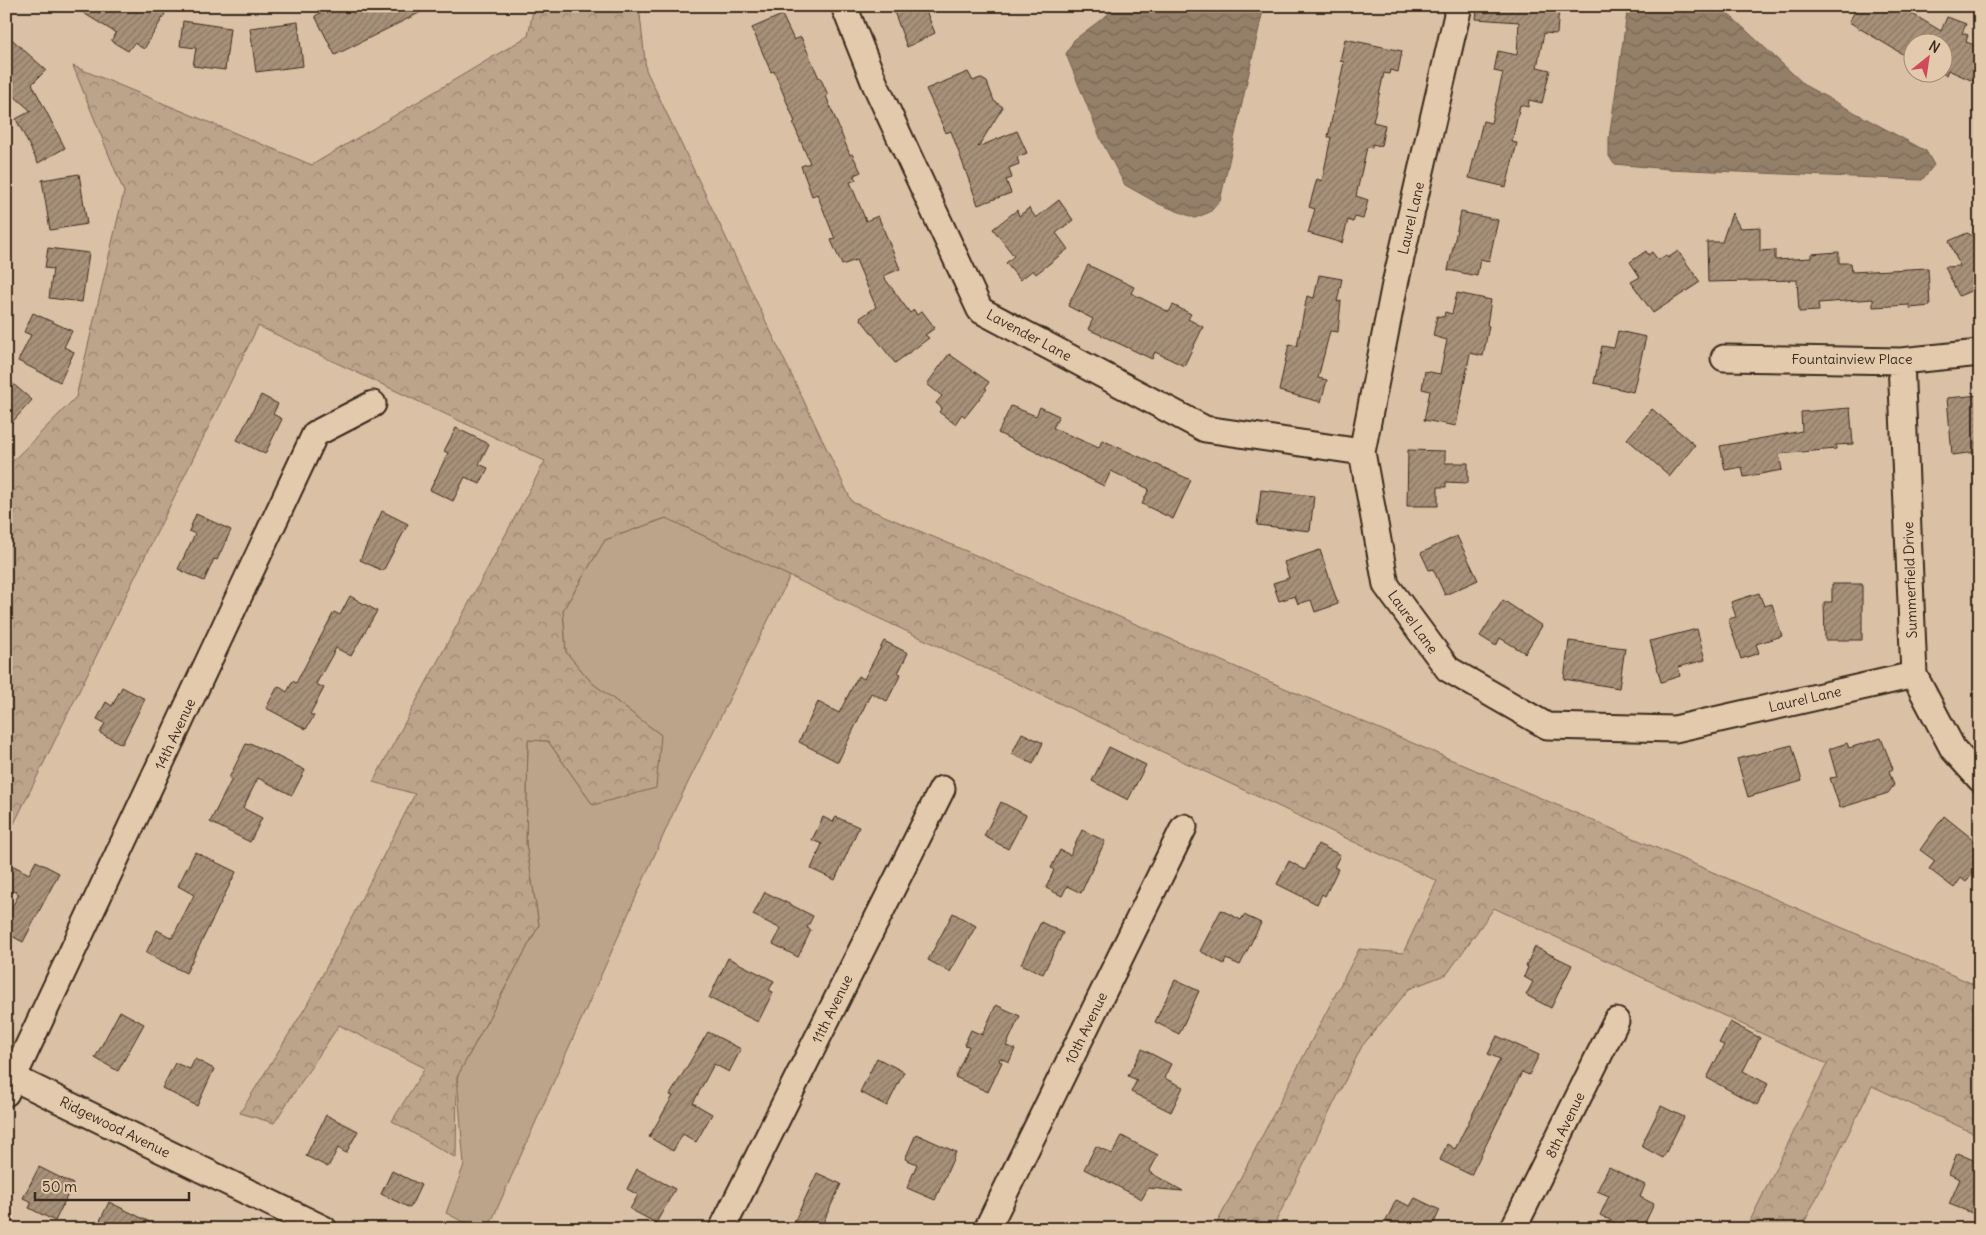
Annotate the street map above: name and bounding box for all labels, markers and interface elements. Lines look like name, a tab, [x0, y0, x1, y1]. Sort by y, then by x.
north arrow	[1904, 32, 1954, 82]
text: N	[1926, 37, 1943, 57]
street label: Laurel Lane	[1394, 180, 1428, 256]
street label: Lavender Lane	[983, 305, 1075, 365]
street label: Fountainview Place	[1792, 350, 1912, 368]
street label: Summerfield Drive	[1899, 521, 1921, 639]
street label: Laurel Lane	[1384, 587, 1442, 657]
street label: Laurel Lane	[1767, 682, 1843, 716]
street label: 14th Avenue	[151, 695, 199, 773]
street label: 11th Avenue	[808, 972, 856, 1046]
street label: 10th Avenue	[1061, 989, 1111, 1067]
street label: 8th Avenue	[1541, 1089, 1589, 1161]
street label: Ridgewood Avenue	[57, 1092, 173, 1162]
scale bar	[35, 1170, 189, 1202]
text: 50 m	[42, 1177, 77, 1196]

